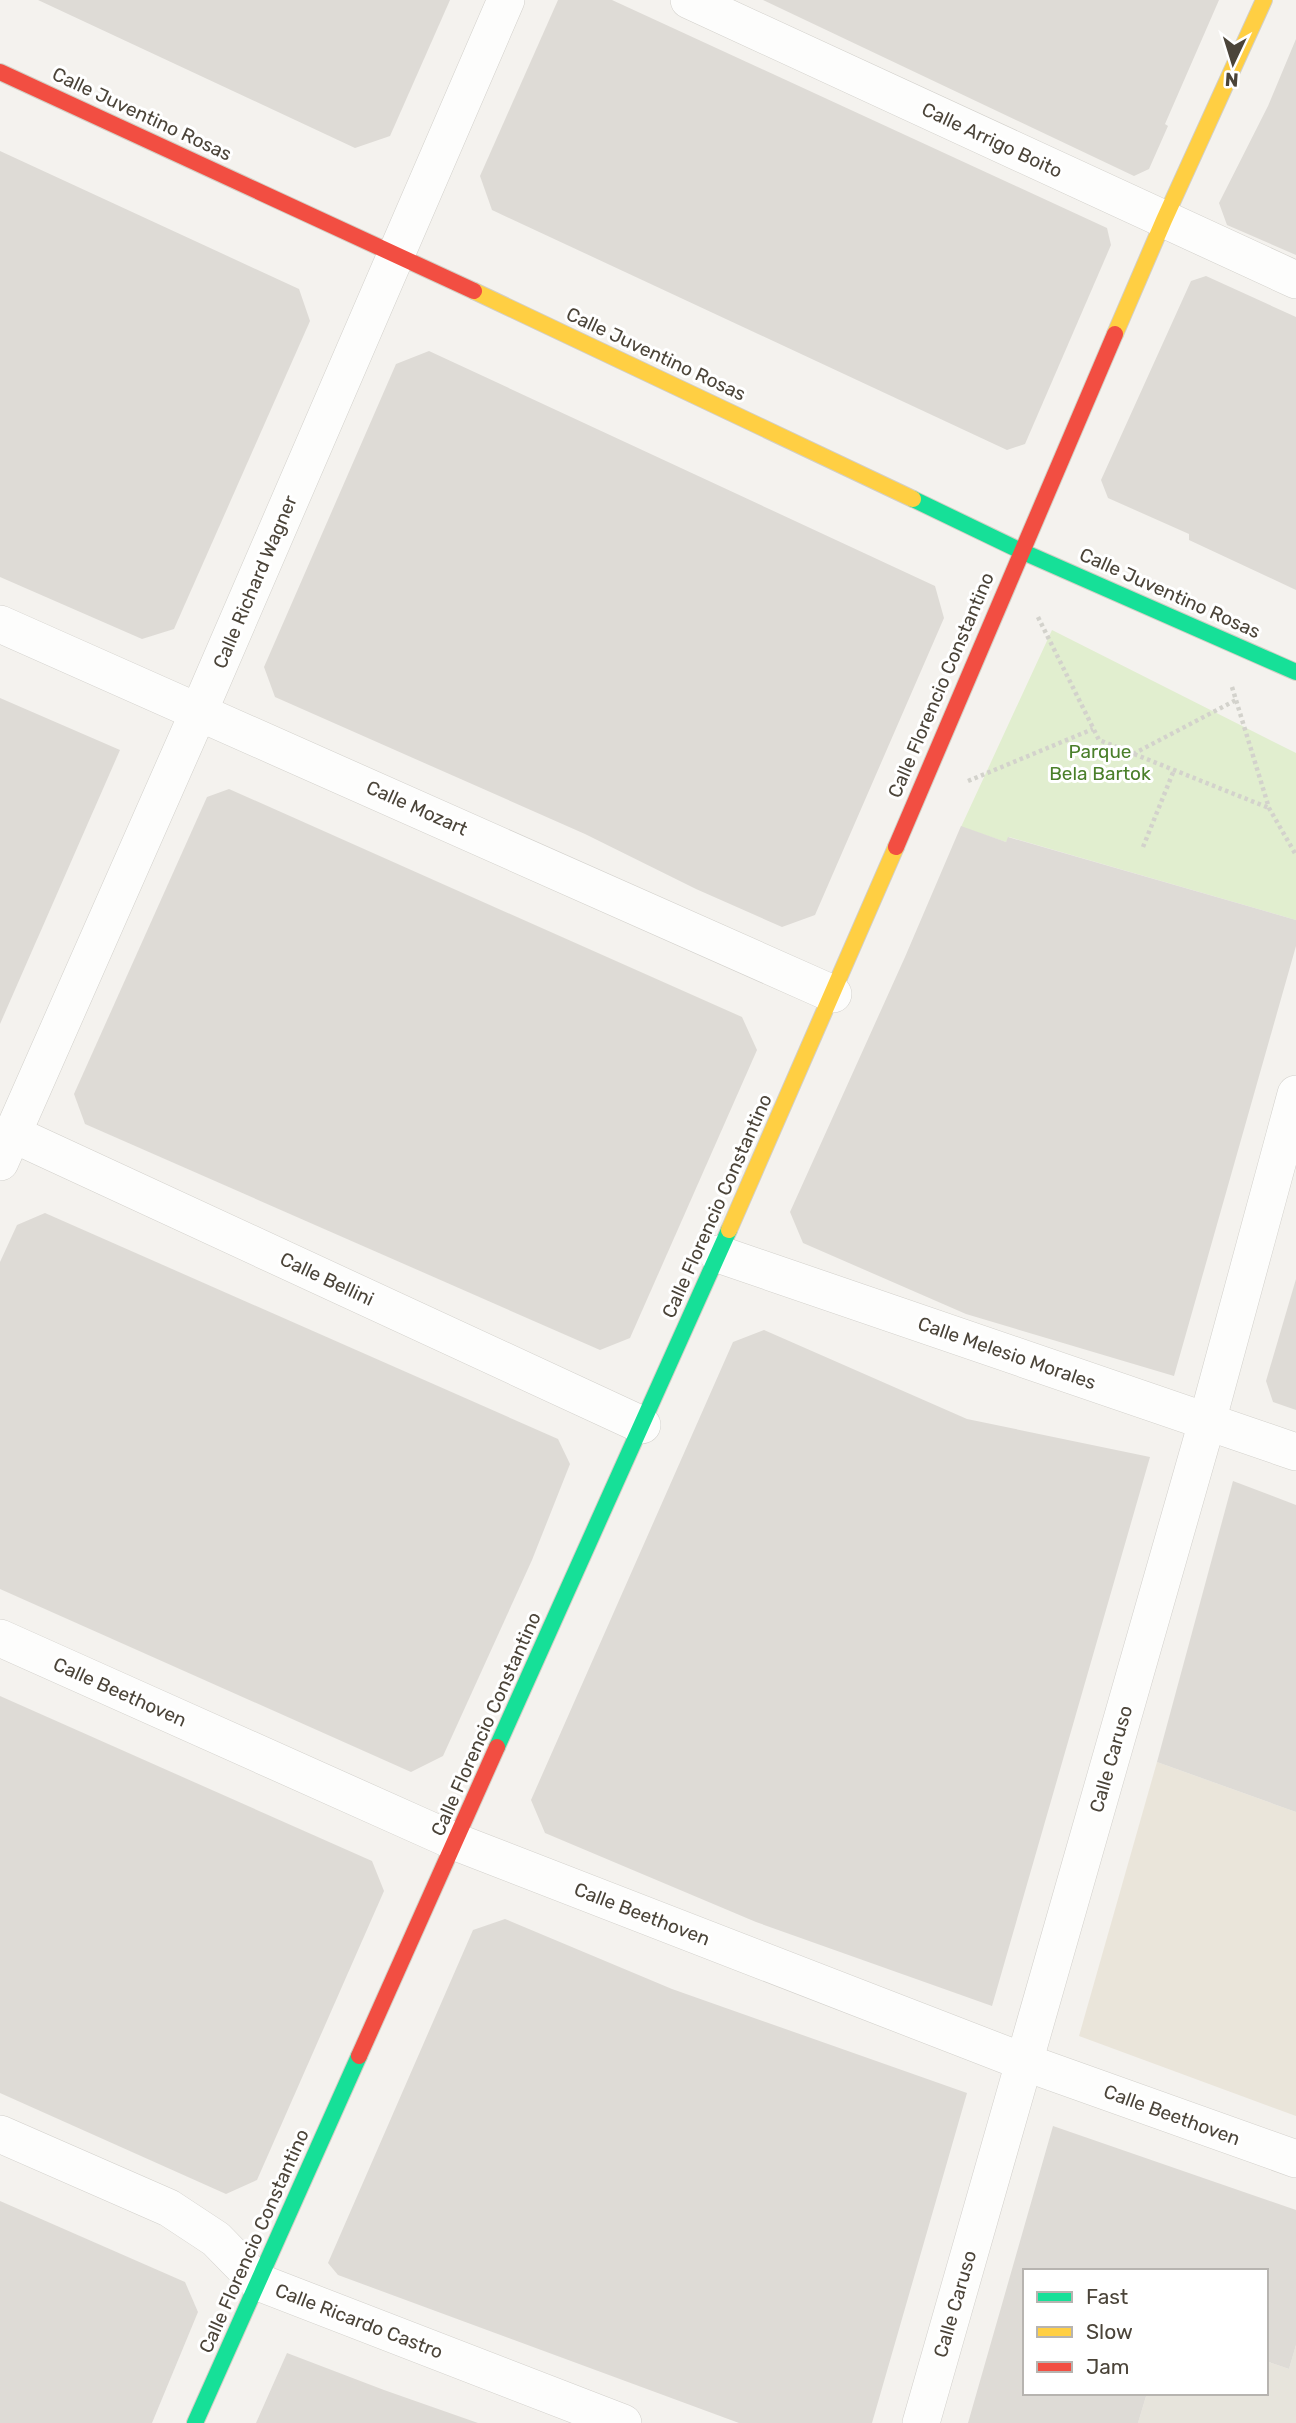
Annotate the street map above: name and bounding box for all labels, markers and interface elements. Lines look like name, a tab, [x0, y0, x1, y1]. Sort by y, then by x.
north arrow	[1198, 28, 1268, 98]
street label: Calle Juventino Rosas	[49, 62, 235, 166]
text: N	[1224, 68, 1239, 91]
street label: Calle Arrigo Boito	[918, 97, 1066, 183]
street label: Calle Juventino Rosas	[563, 302, 749, 406]
street label: Calle Richard Wagner	[208, 491, 302, 672]
street label: Calle Juventino Rosas	[1076, 543, 1264, 643]
street label: Calle Florencio Constantino	[883, 569, 999, 801]
park label: Parque Bela Bartok	[1049, 740, 1151, 785]
street label: Calle Mozart	[363, 775, 472, 841]
street label: Calle Florencio Constantino	[657, 1090, 777, 1322]
street label: Calle Bellini	[276, 1247, 378, 1311]
street label: Calle Melesio Morales	[915, 1312, 1099, 1394]
street label: Calle Florencio Constantino	[426, 1608, 546, 1840]
street label: Calle Beethoven	[50, 1652, 190, 1732]
street label: Calle Caruso	[1085, 1703, 1137, 1815]
street label: Calle Beethoven	[571, 1878, 713, 1950]
street label: Calle Beethoven	[1101, 2080, 1243, 2150]
street label: Calle Florencio Constantino	[194, 2125, 314, 2357]
street label: Calle Caruso	[929, 2248, 981, 2360]
legend	[1023, 2269, 1268, 2395]
street label: Calle Ricardo Castro	[272, 2278, 446, 2364]
text: Fast	[1086, 2284, 1128, 2309]
text: Slow	[1086, 2319, 1133, 2344]
text: Jam	[1086, 2354, 1130, 2379]

